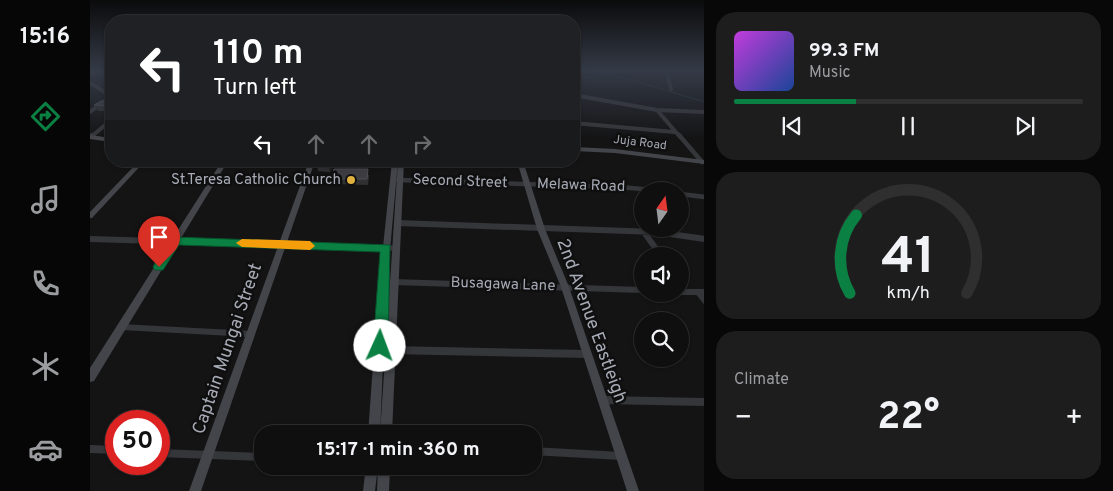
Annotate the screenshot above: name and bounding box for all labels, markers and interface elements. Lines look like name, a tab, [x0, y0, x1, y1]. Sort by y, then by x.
text: 15:16	[20, 24, 70, 51]
text: 110 m	[213, 32, 303, 76]
icon: left	[130, 35, 195, 100]
text: 99.3 FM	[809, 39, 879, 63]
text: Music	[809, 63, 850, 83]
text: Turn left	[213, 75, 296, 102]
icon: directions	[28, 99, 63, 134]
icon: previous	[778, 112, 806, 140]
icon: pause	[894, 112, 922, 140]
icon: next	[1011, 112, 1039, 140]
icon: left	[249, 130, 277, 158]
icon: ahead	[302, 130, 330, 158]
icon: ahead	[355, 130, 383, 158]
icon: right	[408, 130, 436, 158]
street label: Juja Road	[612, 132, 668, 154]
place label: St.Teresa Catholic Church	[171, 171, 341, 190]
street label: Second Street	[412, 171, 508, 193]
marker: St.Teresa Catholic Church	[345, 174, 357, 186]
street label: Melawa Road	[536, 175, 626, 197]
icon: music	[28, 182, 63, 217]
north arrow	[634, 182, 689, 238]
map controls	[634, 182, 689, 367]
pin	[138, 216, 180, 267]
icon: arrive	[145, 223, 173, 251]
text: 41	[881, 226, 936, 292]
street label: 2nd Avenue Eastleigh	[551, 236, 631, 406]
button: sound	[634, 247, 689, 302]
street label: Captain Mungai Street	[188, 260, 268, 438]
icon: phone	[28, 266, 63, 301]
street label: Busagawa Lane	[450, 274, 556, 296]
text: km/h	[887, 282, 930, 305]
button: search	[634, 312, 689, 367]
position arrow	[353, 319, 405, 371]
icon: climate	[28, 349, 63, 384]
text: Climate	[734, 370, 789, 390]
text: 22°	[877, 394, 940, 443]
text: −	[734, 401, 752, 437]
text: +	[1065, 401, 1083, 437]
speed limit sign: 50	[105, 410, 170, 475]
icon: car	[28, 432, 63, 467]
text: 15:17 · 1 min · 360 m	[316, 438, 480, 462]

